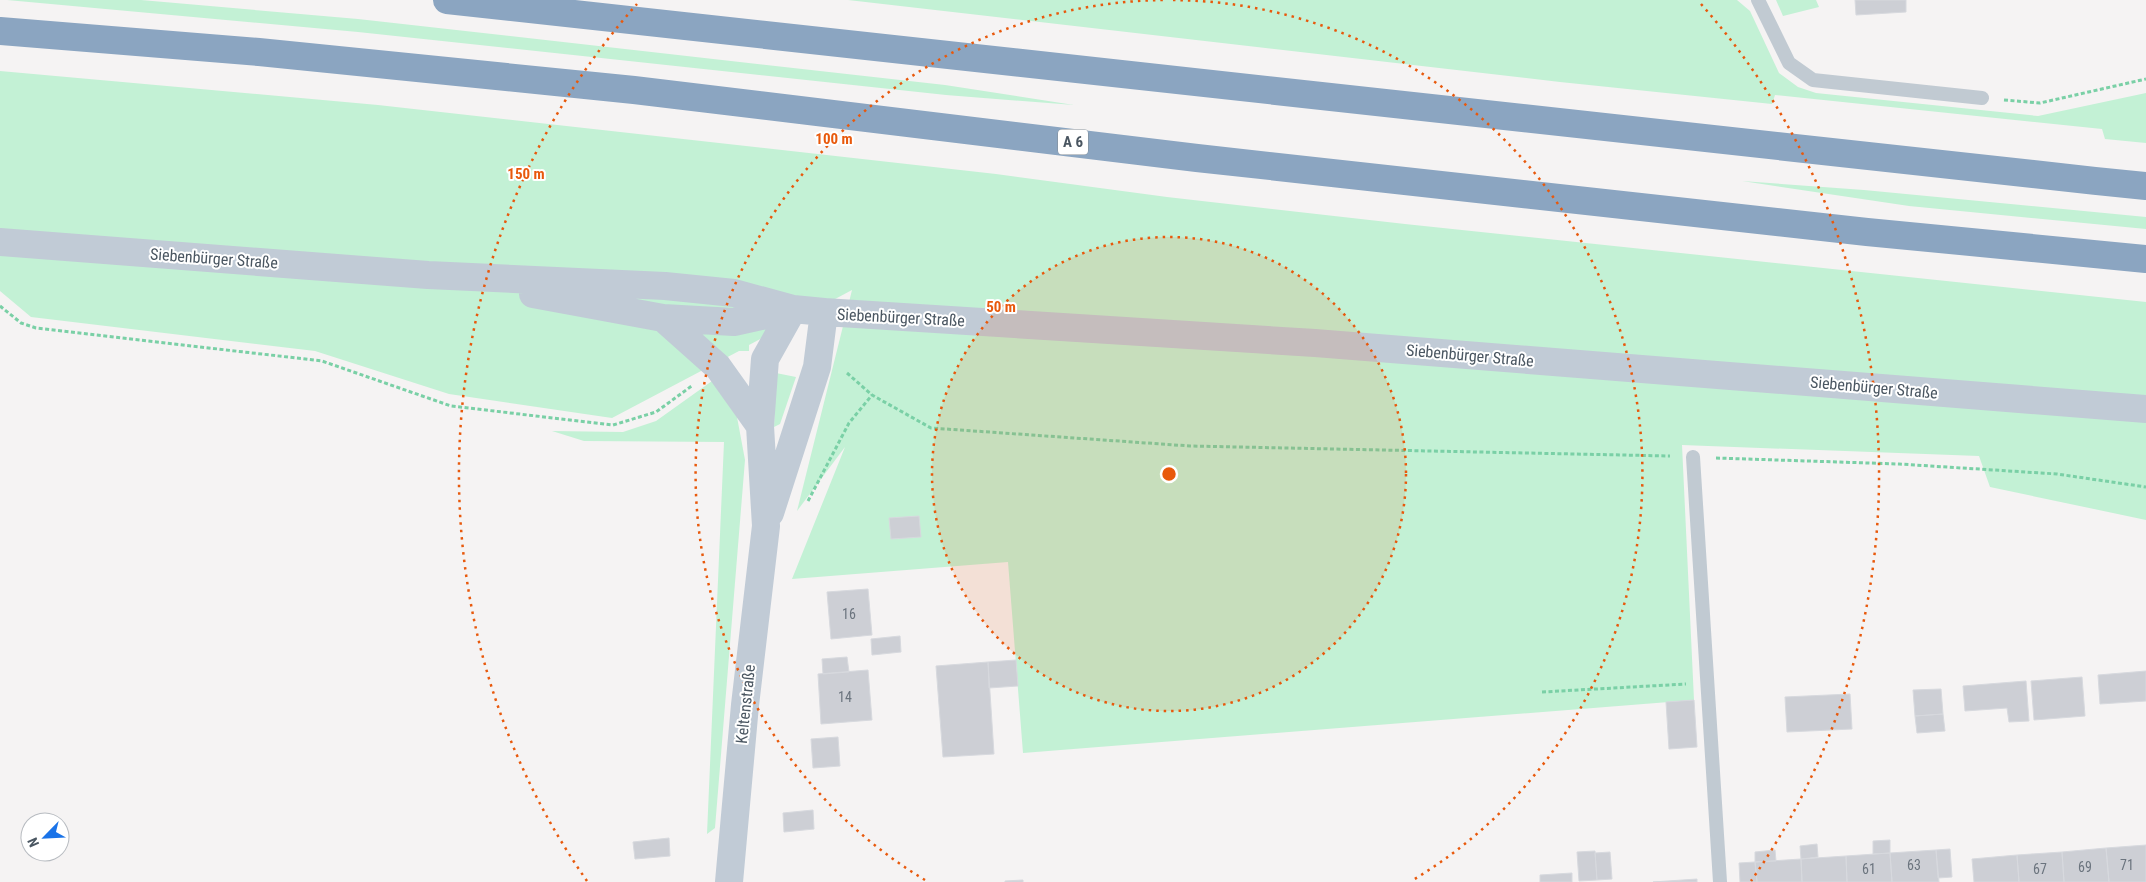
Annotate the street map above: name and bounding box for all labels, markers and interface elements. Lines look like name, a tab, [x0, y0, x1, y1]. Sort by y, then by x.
text: 100 m	[815, 130, 853, 148]
road number: A 6	[1058, 130, 1088, 154]
text: 150 m	[507, 165, 545, 183]
street label: Siebenbürger Straße	[149, 245, 278, 272]
text: 50 m	[986, 298, 1016, 316]
street label: Siebenbürger Straße	[837, 305, 965, 330]
street label: Siebenbürger Straße	[1405, 340, 1535, 371]
street label: Siebenbürger Straße	[1809, 372, 1939, 403]
centre of rings	[1160, 465, 1178, 483]
house number: 16	[842, 606, 856, 622]
street label: Keltenstraße	[732, 663, 759, 745]
house number: 14	[838, 689, 852, 705]
north arrow	[20, 812, 70, 862]
text: N	[24, 835, 42, 849]
house number: 63	[1907, 857, 1921, 873]
house number: 71	[2120, 857, 2134, 873]
house number: 69	[2078, 859, 2092, 875]
house number: 61	[1862, 861, 1876, 877]
house number: 67	[2033, 861, 2047, 877]

